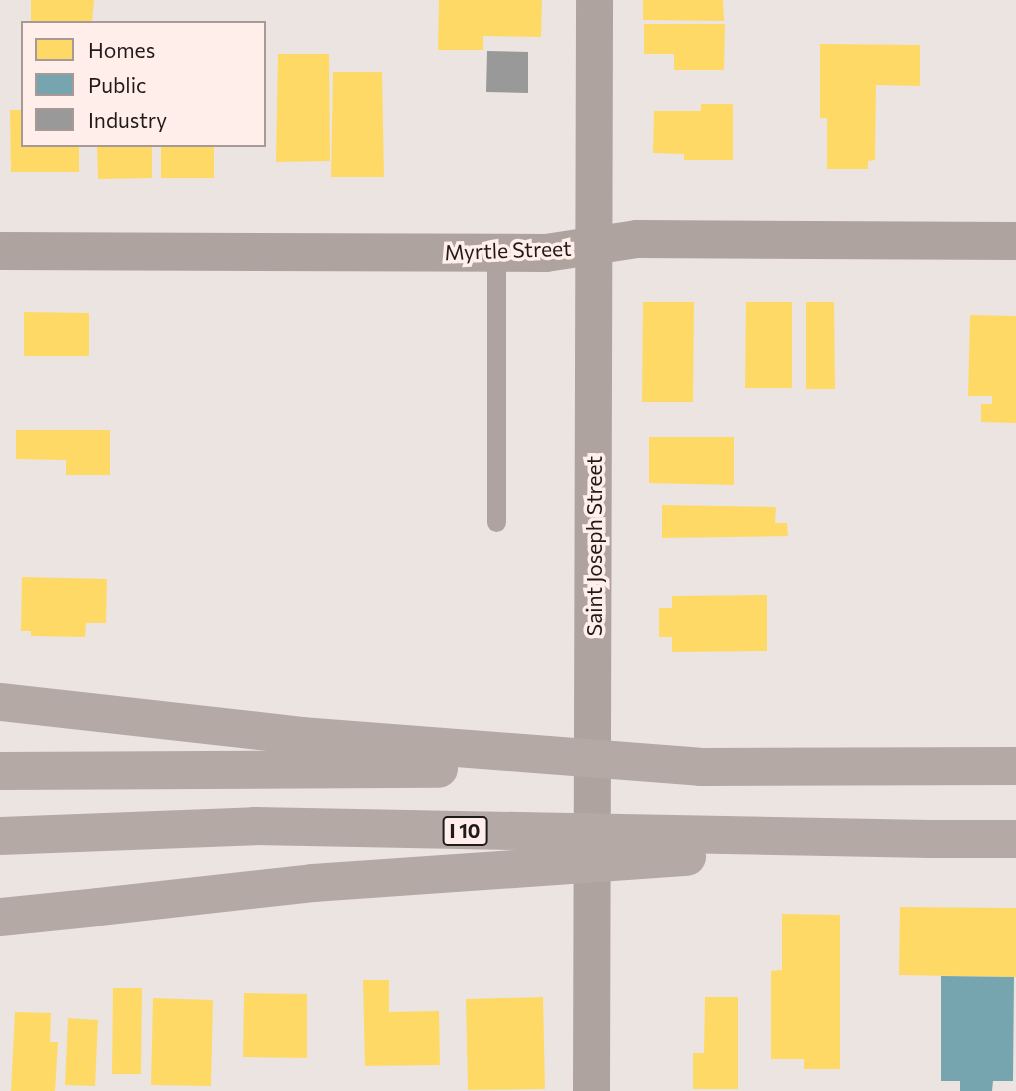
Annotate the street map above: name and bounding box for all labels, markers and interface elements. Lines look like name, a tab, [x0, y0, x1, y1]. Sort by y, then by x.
legend	[21, 21, 266, 147]
text: Homes	[88, 37, 155, 62]
text: Public	[88, 72, 146, 97]
text: Industry	[88, 107, 167, 132]
street label: Myrtle Street	[444, 235, 572, 265]
street label: Saint Joseph Street	[581, 456, 607, 636]
road number: I 10	[442, 816, 488, 846]

